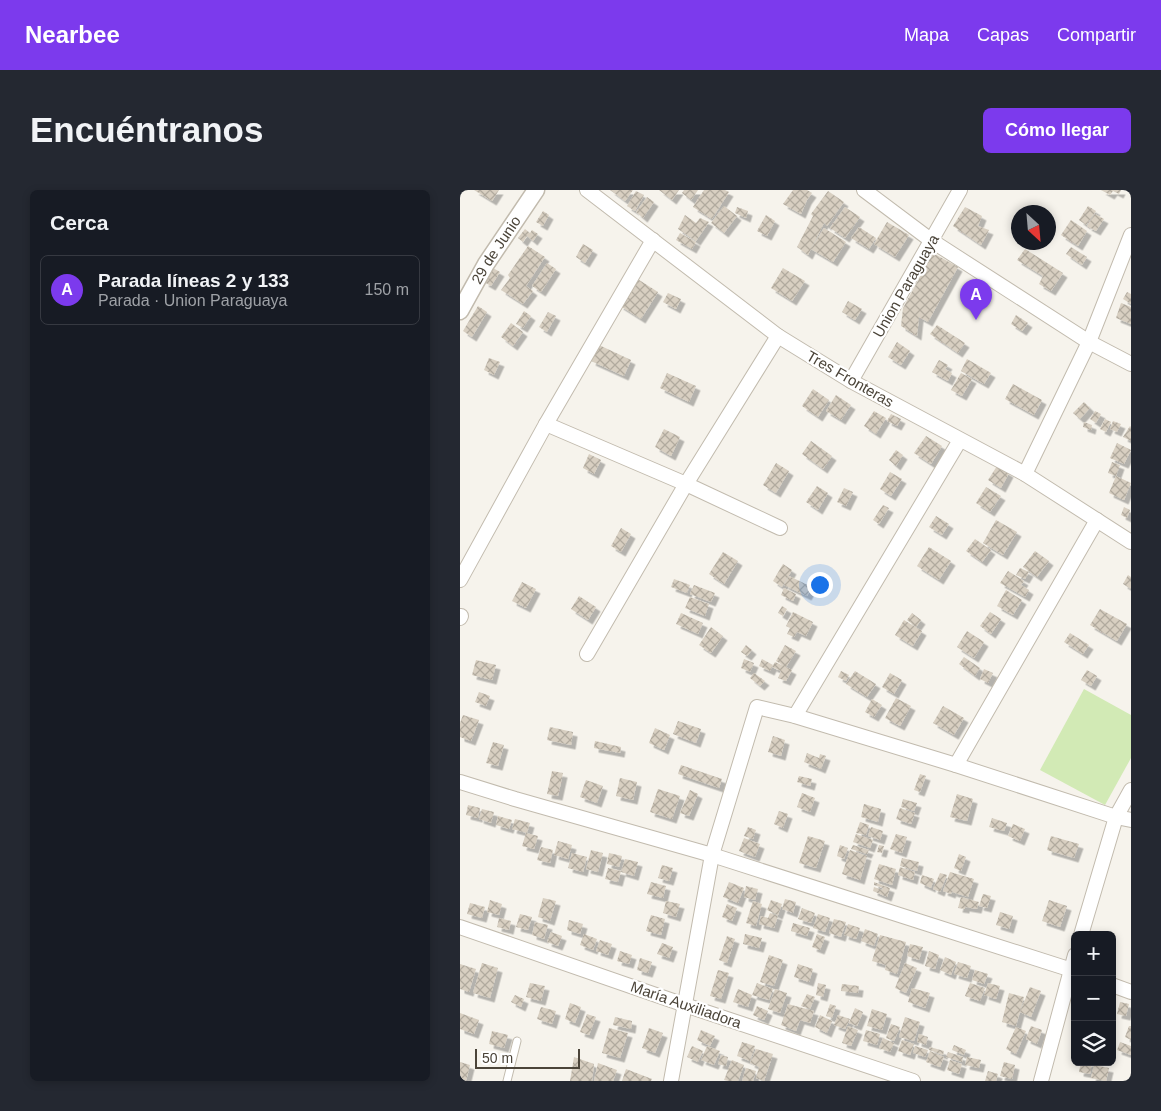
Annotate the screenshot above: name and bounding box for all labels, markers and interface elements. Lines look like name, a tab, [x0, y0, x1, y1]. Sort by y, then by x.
text: Nearbee	[25, 21, 120, 48]
text: Mapa	[904, 25, 949, 45]
text: Capas	[977, 25, 1029, 45]
text: Compartir	[1057, 25, 1136, 45]
button: Cómo llegar	[983, 108, 1131, 153]
text: Encuéntranos	[30, 110, 263, 149]
north arrow	[1011, 205, 1056, 250]
text: Cerca	[50, 211, 108, 234]
street label: 29 de Junio	[468, 212, 524, 287]
street label: Union Paraguaya	[869, 231, 942, 340]
text: Parada líneas 2 y 133	[98, 270, 289, 291]
pin: A	[960, 279, 992, 320]
text: A	[61, 281, 73, 298]
text: 150 m	[365, 281, 409, 298]
text: Parada · Union Paraguaya	[98, 292, 287, 309]
street label: Tres Fronteras	[804, 347, 897, 410]
your location	[807, 572, 833, 598]
map controls	[1071, 931, 1116, 1066]
button: +	[1071, 931, 1116, 976]
button: −	[1071, 976, 1116, 1021]
street label: María Auxiliadora	[629, 978, 744, 1032]
button: layers	[1071, 1021, 1116, 1066]
scale bar	[475, 1046, 580, 1069]
text: 50 m	[482, 1050, 513, 1066]

